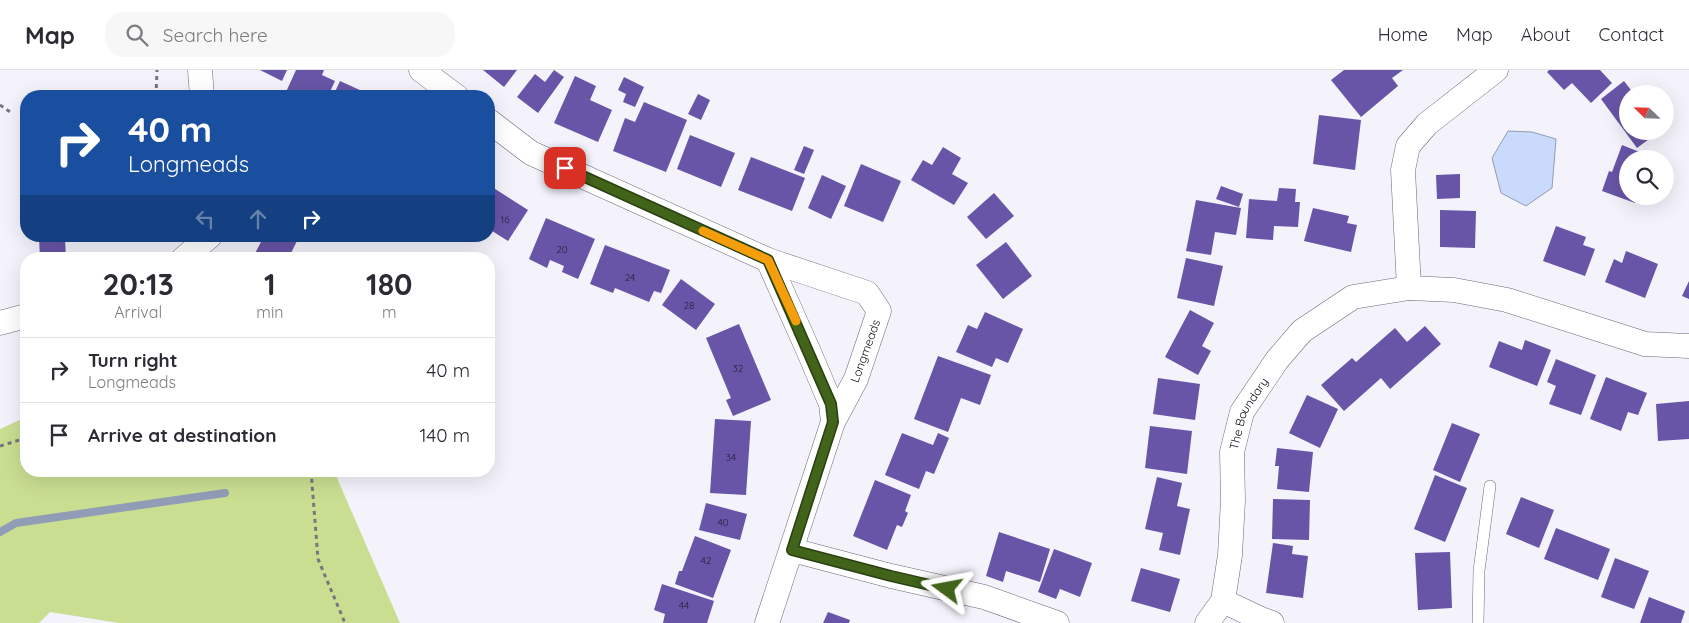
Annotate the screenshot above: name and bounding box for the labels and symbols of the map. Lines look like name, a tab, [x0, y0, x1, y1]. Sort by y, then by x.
north arrow	[1619, 85, 1674, 140]
pin	[544, 147, 586, 189]
house number: 16	[500, 213, 510, 226]
house number: 20	[556, 243, 568, 256]
house number: 24	[625, 271, 635, 284]
house number: 28	[684, 299, 694, 312]
street label: Longmeads	[847, 317, 883, 385]
house number: 32	[733, 362, 744, 375]
street label: The Boundary	[1225, 374, 1271, 451]
house number: 34	[726, 451, 736, 464]
house number: 40	[717, 516, 729, 529]
house number: 42	[701, 554, 712, 567]
position arrow	[920, 562, 972, 614]
house number: 44	[679, 599, 689, 612]

